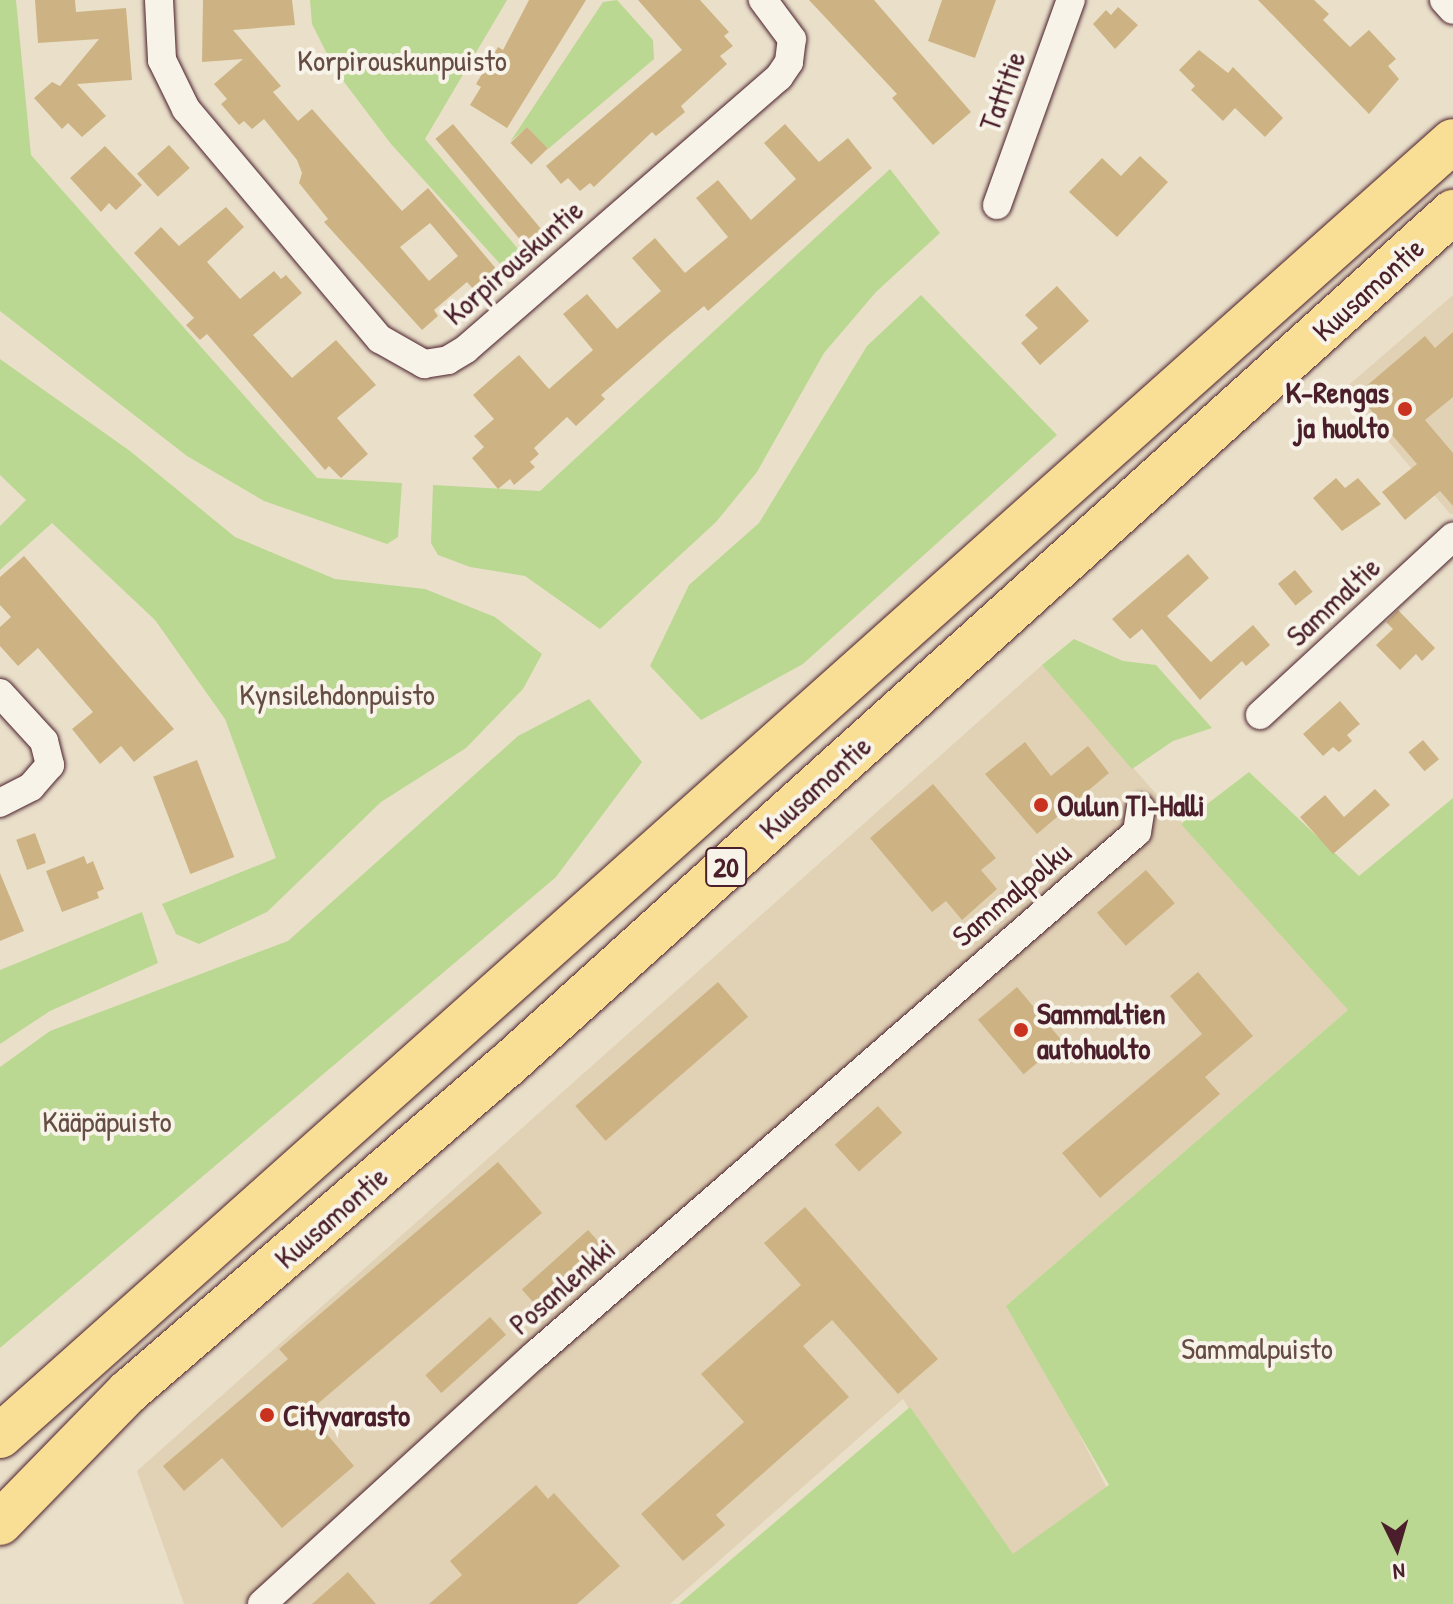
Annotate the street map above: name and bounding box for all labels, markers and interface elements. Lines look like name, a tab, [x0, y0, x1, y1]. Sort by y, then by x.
park label: Korpirouskunpuisto	[297, 42, 507, 78]
street label: Tattitie	[971, 46, 1033, 136]
street label: Korpirouskuntie	[436, 192, 590, 332]
street label: Kuusamontie	[1305, 229, 1431, 349]
place label: K-Rengas ja huolto	[1285, 374, 1389, 444]
marker: K-Rengas ja huolto	[1396, 400, 1414, 418]
street label: Sammaltie	[1279, 549, 1387, 653]
park label: Kynsilehdonpuisto	[239, 676, 435, 712]
street label: Kuusamontie	[752, 727, 878, 847]
place label: Oulun TI-Halli	[1057, 787, 1205, 823]
marker: Oulun TI-Halli	[1032, 796, 1050, 814]
street label: Sammalpolku	[944, 834, 1078, 954]
road number: 20	[704, 843, 748, 891]
place label: Sammaltien autohuolto	[1037, 995, 1166, 1066]
marker: Sammaltien autohuolto	[1012, 1021, 1030, 1039]
park label: Kääpäpuisto	[42, 1103, 172, 1139]
street label: Kuusamontie	[267, 1158, 395, 1276]
street label: Posanlenkki	[502, 1230, 622, 1342]
park label: Sammalpuisto	[1181, 1330, 1333, 1366]
place label: Cityvarasto	[283, 1397, 410, 1433]
marker: Cityvarasto	[258, 1406, 276, 1424]
north arrow	[1357, 1508, 1437, 1588]
text: N	[1392, 1556, 1406, 1587]

